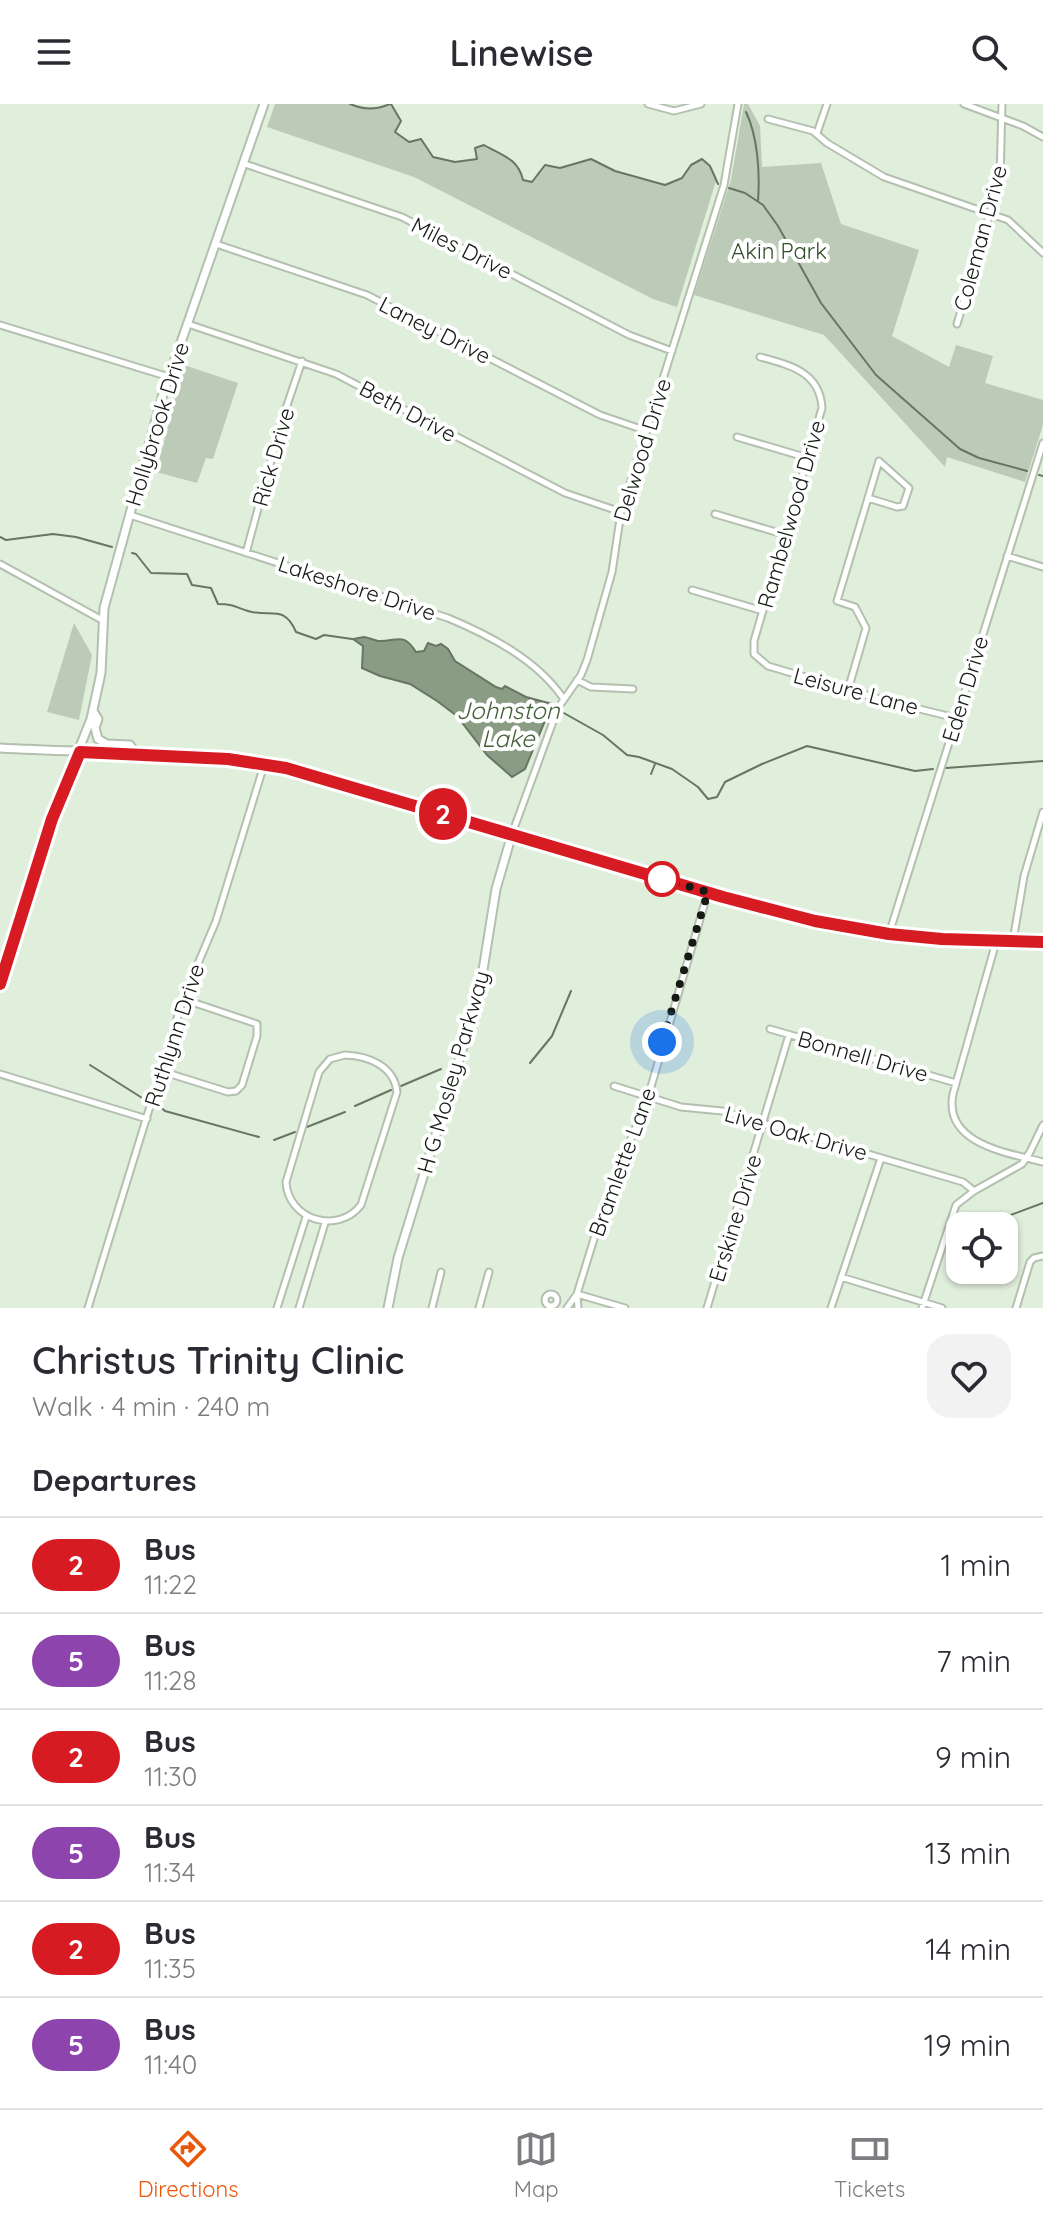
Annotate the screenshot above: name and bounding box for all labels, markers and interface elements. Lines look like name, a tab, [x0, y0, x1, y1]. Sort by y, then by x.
icon: menu	[32, 30, 76, 74]
text: Linewise	[449, 30, 594, 75]
icon: search	[967, 30, 1011, 74]
street label: Coleman Drive	[947, 162, 1013, 314]
street label: Miles Drive	[407, 211, 517, 285]
park label: Akin Park	[731, 237, 827, 265]
street label: Laney Drive	[375, 290, 495, 370]
street label: Hollybrook Drive	[119, 339, 195, 509]
street label: Beth Drive	[355, 374, 461, 448]
street label: Delwood Drive	[607, 375, 677, 525]
street label: Rick Drive	[246, 404, 300, 510]
street label: Rambelwood Drive	[751, 417, 831, 611]
street label: Lakeshore Drive	[275, 549, 439, 627]
street label: Eden Drive	[936, 632, 994, 746]
street label: Leisure Lane	[790, 661, 922, 721]
water label: Johnston Lake	[456, 695, 561, 753]
line badge: 2	[417, 788, 469, 840]
text: 2	[435, 796, 451, 831]
unlabelled marker	[645, 862, 679, 896]
street label: Ruthlynn Drive	[138, 960, 210, 1110]
street label: H G Mosley Parkway	[411, 967, 495, 1177]
your location	[642, 1022, 682, 1062]
street label: Bonnell Drive	[794, 1024, 932, 1088]
street label: Bramlette Lane	[582, 1084, 662, 1240]
street label: Live Oak Drive	[721, 1099, 871, 1167]
street label: Erskine Drive	[702, 1151, 768, 1285]
map controls	[946, 1212, 1018, 1284]
button: locate	[946, 1212, 1018, 1284]
button: heart	[927, 1334, 1011, 1418]
text: Christus Trinity Clinic	[32, 1336, 404, 1384]
text: Walk · 4 min · 240 m	[32, 1390, 270, 1423]
text: Departures	[32, 1461, 197, 1499]
text: Bus	[144, 1530, 196, 1568]
text: 1 min	[941, 1546, 1011, 1584]
text: 2	[68, 1547, 84, 1582]
text: 11:22	[144, 1568, 197, 1601]
text: Bus	[144, 1626, 196, 1664]
text: 7 min	[936, 1642, 1011, 1680]
text: 5	[68, 1643, 84, 1678]
text: 11:28	[144, 1664, 197, 1697]
text: Bus	[144, 1722, 196, 1760]
text: 9 min	[935, 1738, 1011, 1776]
text: 2	[68, 1739, 84, 1774]
text: 11:30	[144, 1760, 197, 1793]
text: Bus	[144, 1818, 196, 1856]
text: 13 min	[925, 1834, 1011, 1872]
text: 5	[68, 1835, 84, 1870]
text: 11:34	[144, 1856, 195, 1889]
text: Bus	[144, 1914, 196, 1952]
text: 14 min	[925, 1930, 1011, 1968]
text: 2	[68, 1931, 84, 1966]
text: 11:35	[144, 1952, 196, 1985]
text: Bus	[144, 2010, 196, 2048]
text: 19 min	[924, 2026, 1011, 2064]
text: 5	[68, 2027, 84, 2062]
text: 11:40	[144, 2048, 197, 2081]
tab: Directions	[138, 2127, 238, 2203]
tab: Map	[514, 2127, 559, 2203]
tab: Tickets	[834, 2127, 905, 2203]

